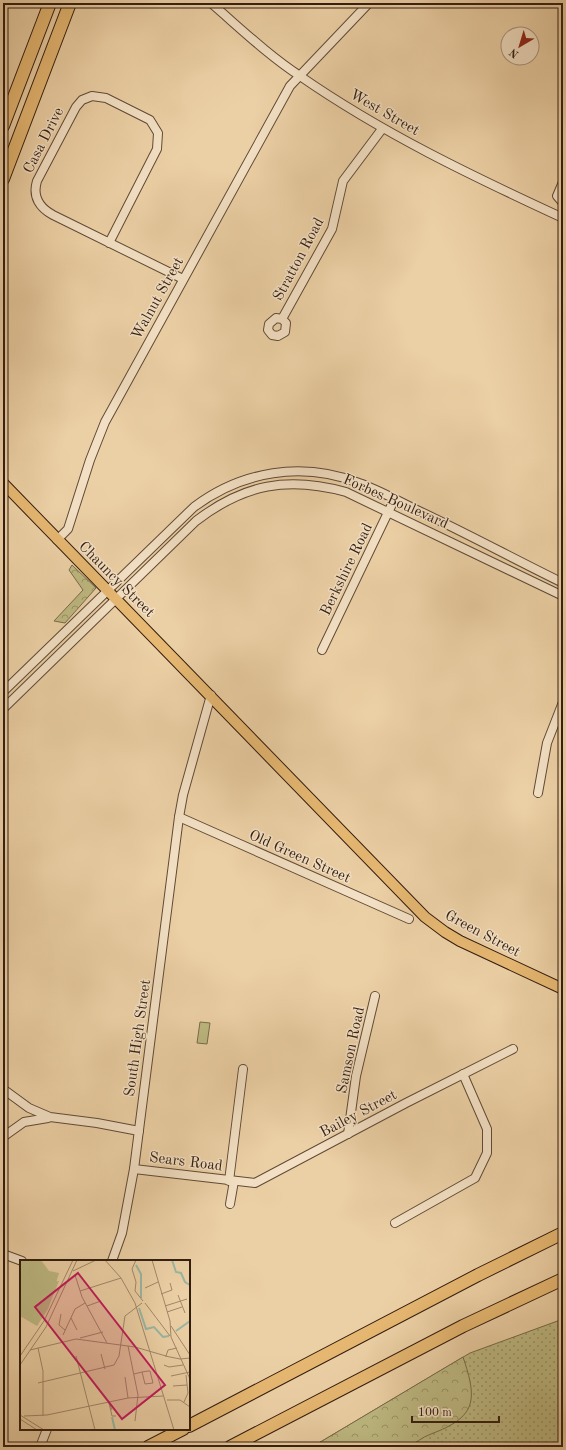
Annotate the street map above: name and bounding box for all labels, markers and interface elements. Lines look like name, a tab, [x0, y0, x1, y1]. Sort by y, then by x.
north arrow	[500, 26, 540, 66]
text: N	[508, 45, 521, 60]
street label: West Street	[347, 88, 421, 139]
street label: Casa Drive	[21, 105, 67, 176]
street label: Stratton Road	[271, 216, 328, 304]
street label: Walnut Street	[130, 255, 187, 342]
street label: Forbes Boulevard	[340, 472, 450, 532]
street label: Berkshire Road	[319, 521, 376, 618]
street label: Chauncy Street	[75, 539, 157, 621]
street label: Old Green Street	[246, 828, 352, 886]
street label: Green Street	[442, 908, 522, 960]
street label: South High Street	[123, 979, 154, 1098]
street label: Samson Road	[335, 1005, 368, 1095]
street label: Bailey Street	[318, 1088, 400, 1141]
street label: Sears Road	[148, 1151, 224, 1174]
inset map	[20, 1260, 190, 1430]
scale bar	[412, 1398, 499, 1424]
text: 100 m	[418, 1407, 452, 1419]

